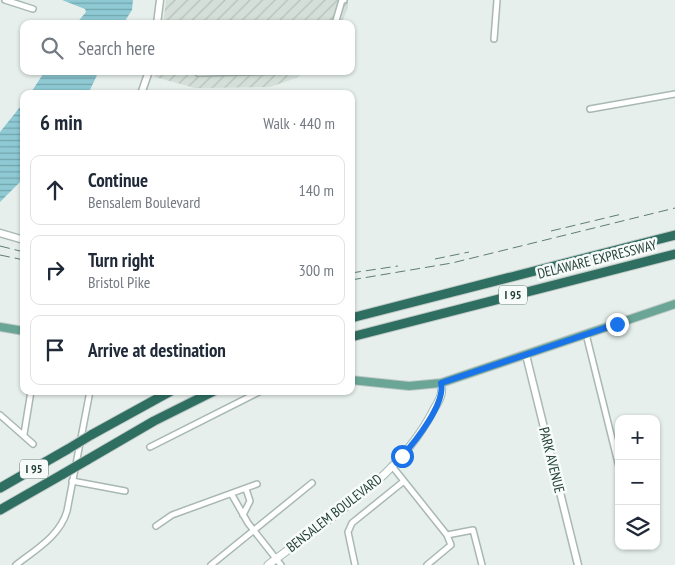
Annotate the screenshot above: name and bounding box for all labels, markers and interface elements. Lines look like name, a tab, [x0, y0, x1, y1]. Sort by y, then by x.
search box	[20, 20, 355, 75]
icon: search	[38, 34, 66, 62]
text: Search here	[78, 36, 155, 60]
text: 6 min	[40, 109, 82, 136]
text: Walk · 440 m	[263, 113, 335, 133]
text: Continue	[88, 168, 148, 192]
icon: ahead	[41, 176, 69, 204]
text: 140 m	[299, 180, 334, 200]
text: Bensalem Boulevard	[88, 192, 201, 212]
street label: DELAWARE EXPRESSWAY	[536, 235, 659, 283]
text: Turn right	[88, 248, 154, 272]
icon: right	[41, 256, 69, 284]
text: 300 m	[299, 260, 334, 280]
text: Bristol Pike	[88, 272, 150, 292]
road number: I 95	[499, 286, 527, 304]
route end	[606, 313, 629, 336]
icon: arrive	[41, 336, 69, 364]
text: Arrive at destination	[88, 338, 226, 362]
map controls	[615, 415, 660, 550]
button: +	[615, 415, 660, 460]
street label: PARK AVENUE	[535, 425, 569, 495]
route start	[391, 445, 414, 468]
road number: I 95	[20, 459, 48, 478]
button: −	[615, 460, 660, 505]
street label: BENSALEM BOULEVARD	[283, 470, 385, 556]
button: layers	[615, 505, 660, 550]

